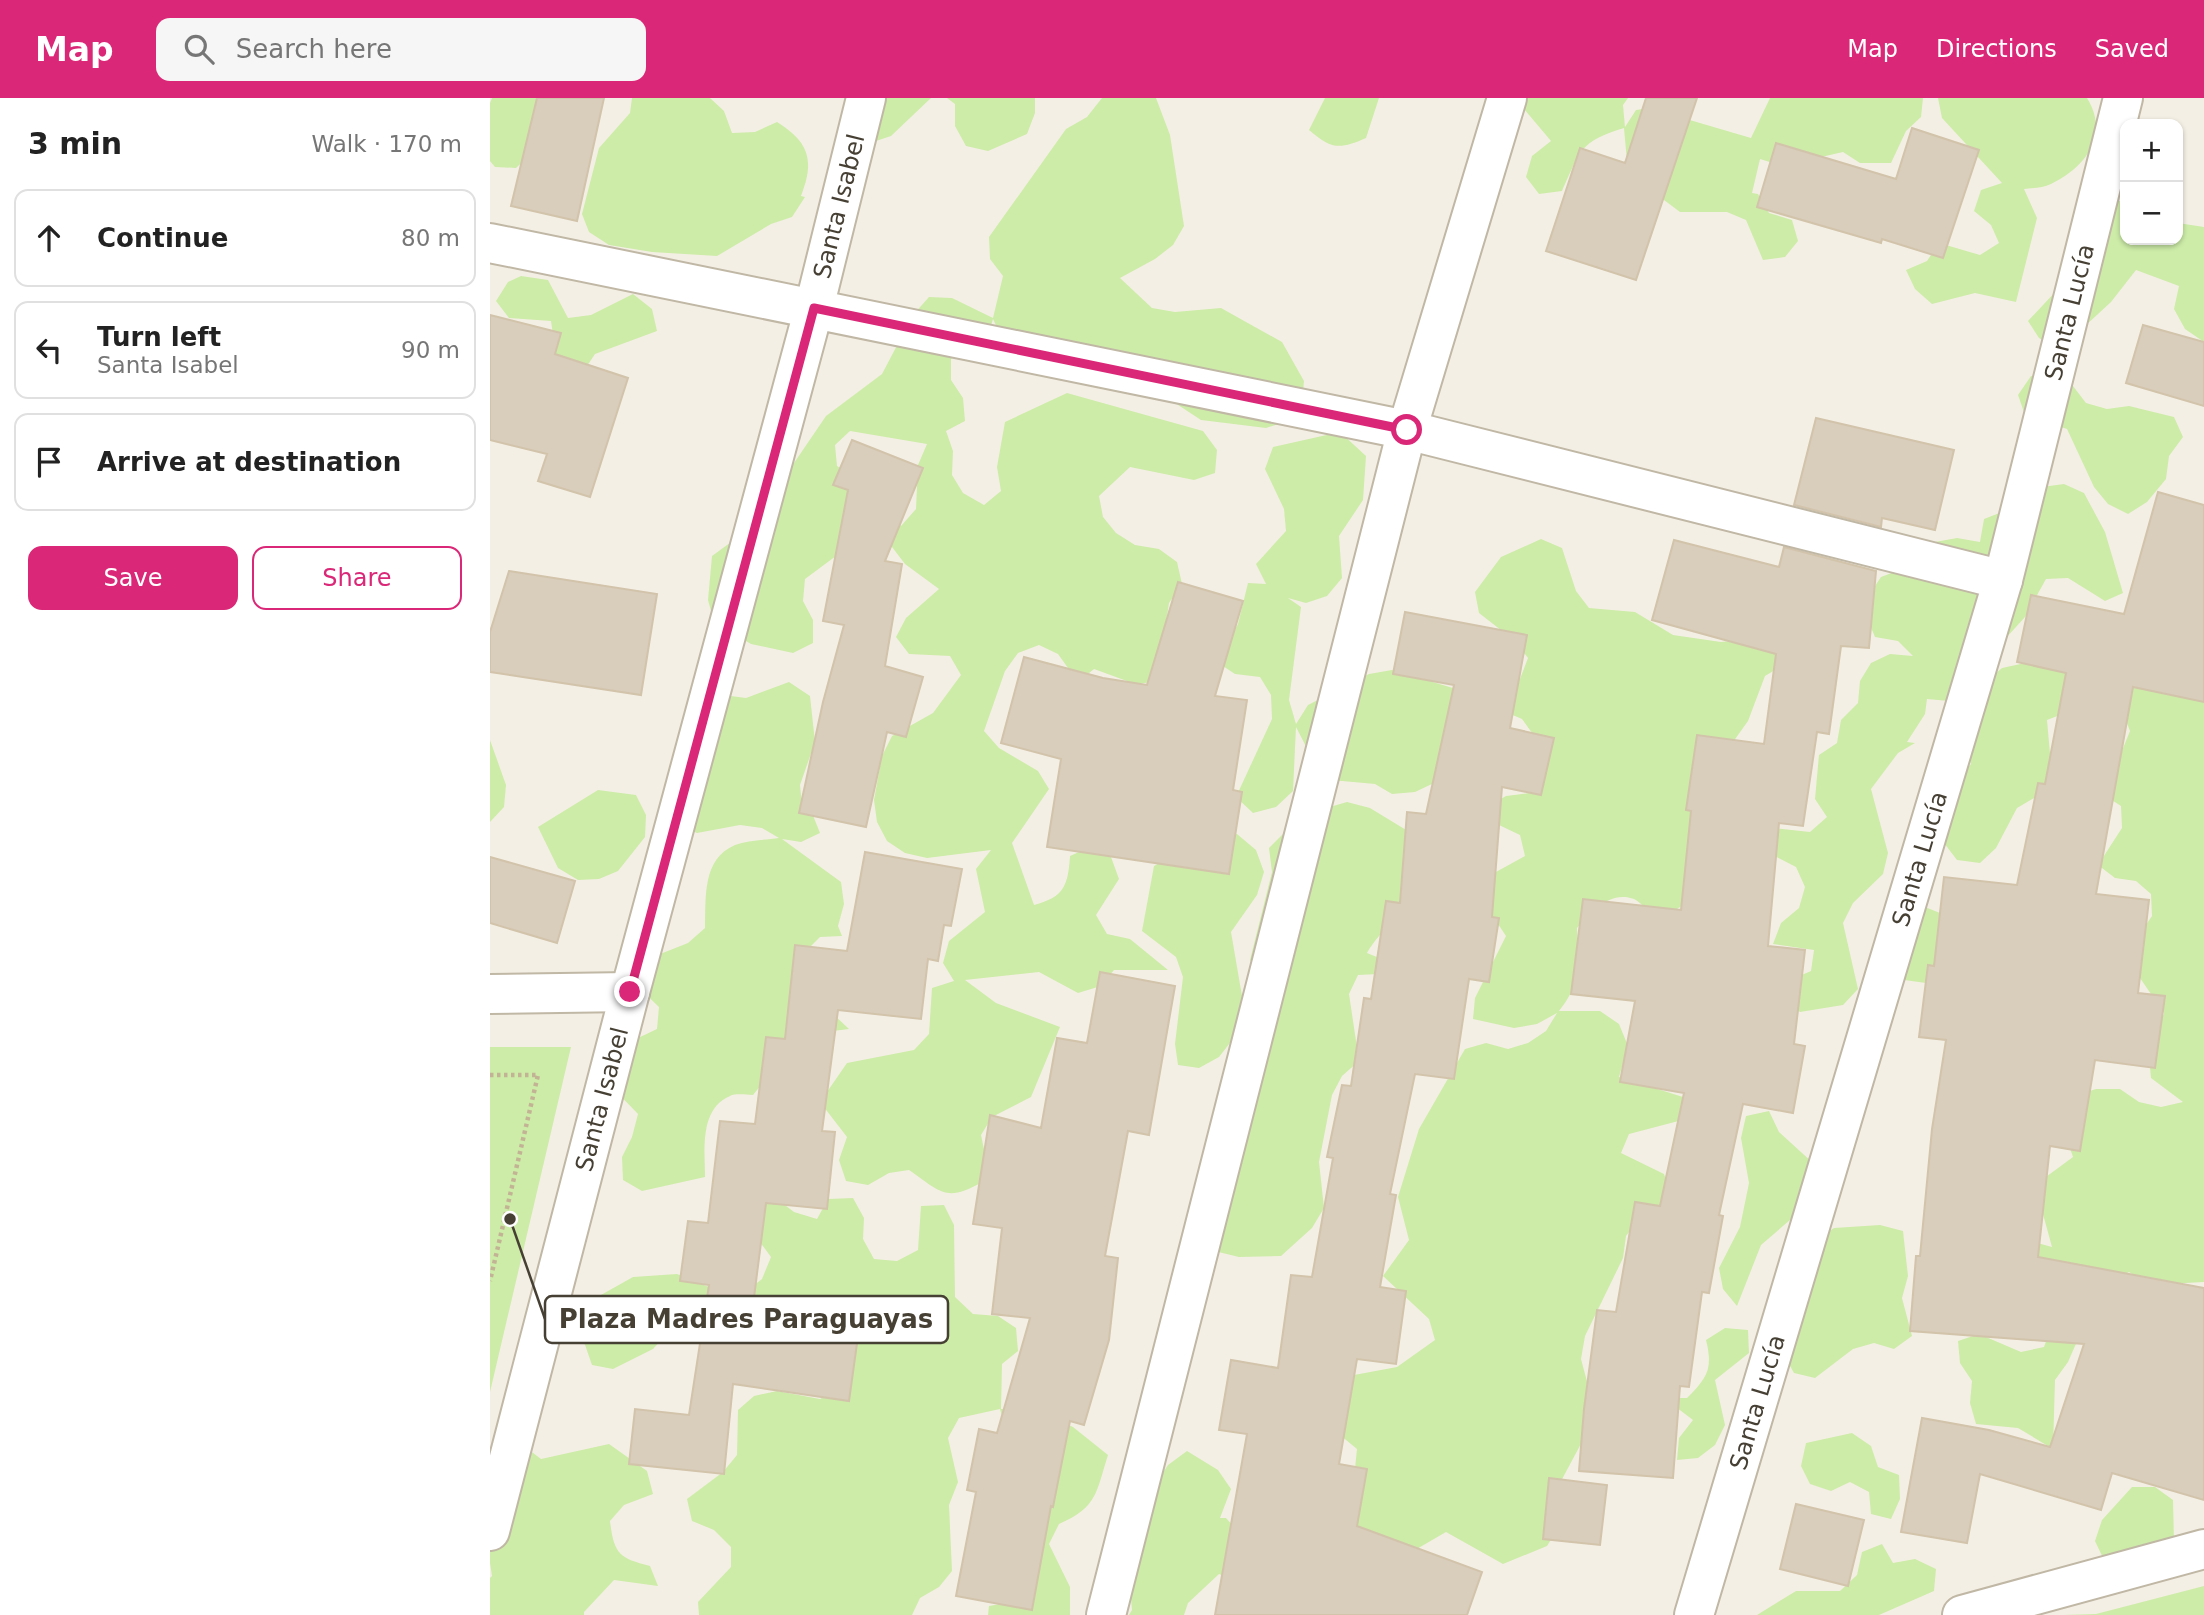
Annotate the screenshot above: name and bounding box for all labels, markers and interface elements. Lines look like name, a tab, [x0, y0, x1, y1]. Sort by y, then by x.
search box	[156, 18, 646, 81]
text: Map	[35, 30, 114, 69]
icon: search	[180, 30, 218, 68]
text: Search here	[236, 34, 392, 64]
text: Map	[1847, 35, 1898, 63]
text: Directions	[1936, 35, 2057, 63]
text: Saved	[2095, 35, 2169, 63]
map controls	[2120, 119, 2183, 245]
button: +	[2120, 119, 2183, 182]
text: 3 min	[28, 126, 122, 161]
text: Walk · 170 m	[311, 131, 462, 157]
street label: Santa Isabel	[808, 131, 871, 281]
button: −	[2120, 182, 2183, 245]
icon: ahead	[30, 219, 68, 257]
text: Continue	[97, 223, 228, 253]
text: 80 m	[401, 225, 460, 251]
street label: Santa Lucía	[2039, 241, 2100, 383]
text: Turn left	[97, 322, 221, 352]
icon: left	[30, 331, 68, 369]
text: 90 m	[401, 337, 460, 363]
text: Santa Isabel	[97, 352, 239, 378]
route start	[1391, 414, 1422, 445]
icon: arrive	[30, 443, 68, 481]
text: Arrive at destination	[97, 447, 401, 477]
button: Save	[28, 546, 238, 610]
button: Share	[252, 546, 462, 610]
street label: Santa Lucía	[1886, 788, 1953, 930]
route end	[614, 976, 645, 1007]
street label: Santa Isabel	[570, 1024, 634, 1174]
callout: Plaza Madres Paraguayas	[545, 1296, 948, 1343]
text: Plaza Madres Paraguayas	[559, 1304, 933, 1334]
street label: Santa Lucía	[1724, 1331, 1791, 1473]

